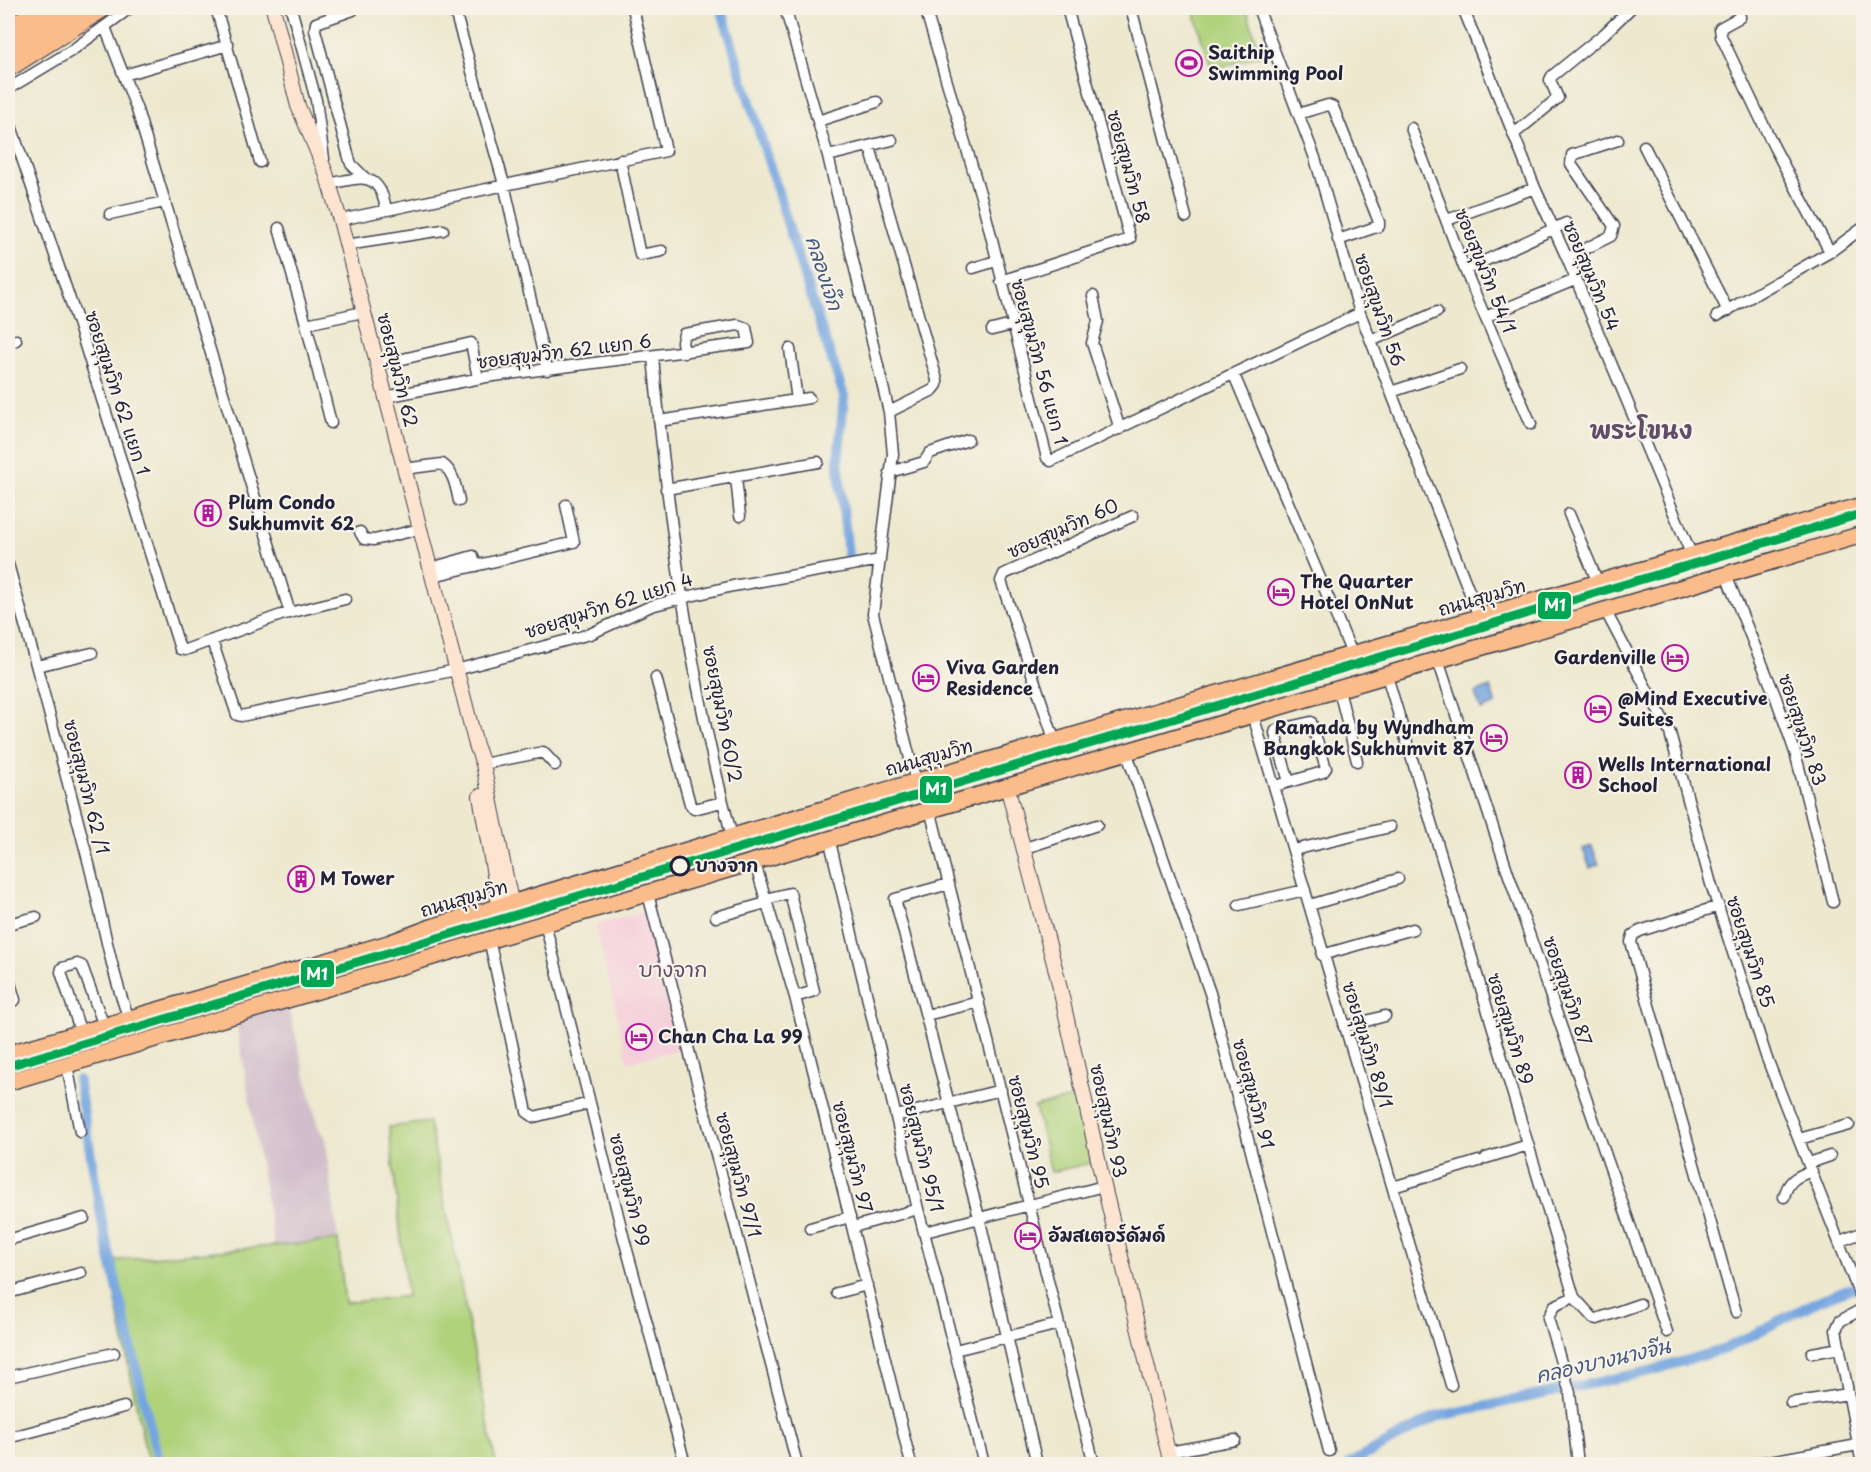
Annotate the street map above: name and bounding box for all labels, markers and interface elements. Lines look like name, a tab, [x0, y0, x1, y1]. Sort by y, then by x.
place label: Saithip Swimming Pool	[1208, 38, 1343, 86]
sports icon: Saithip Swimming Pool	[1174, 48, 1204, 78]
street label: ซอยสุขุมวิท 58	[1099, 107, 1158, 227]
street label: ซอยสุขุมวิท 54/1	[1447, 204, 1524, 338]
street label: ซอยสุขุมวิท 54	[1555, 216, 1628, 335]
water label: คลองเจ๊ก	[799, 232, 851, 315]
street label: ซอยสุขุมวิท 56	[1347, 249, 1412, 370]
street label: ซอยสุขุมวิท 56 แยก 1	[1003, 275, 1076, 448]
street label: ซอยสุขุมวิท 62 แยก 1	[77, 307, 158, 479]
street label: ซอยสุขุมวิท 62	[369, 310, 426, 430]
street label: ซอยสุขุมวิท 62 แยก 6	[475, 326, 653, 377]
district label: พระโขนง	[1590, 411, 1692, 447]
place label: Plum Condo Sukhumvit 62	[228, 488, 354, 536]
street label: ซอยสุขุมวิท 60	[1002, 491, 1123, 566]
building icon: Plum Condo Sukhumvit 62	[193, 498, 223, 528]
street label: ซอยสุขุมวิท 62 แยก 4	[521, 565, 697, 646]
place label: The Quarter Hotel OnNut	[1300, 567, 1414, 615]
street label: ถนนสุขุมวิท	[1435, 571, 1529, 624]
hotel icon: The Quarter Hotel OnNut	[1266, 577, 1296, 607]
line badge: M1	[1537, 591, 1572, 620]
text: M1	[1544, 592, 1566, 616]
street label: ซอยสุขุมวิท 60/2	[695, 643, 750, 785]
place label: Gardenville	[1554, 643, 1656, 670]
hotel icon: Gardenville	[1660, 643, 1690, 673]
place label: Viva Garden Residence	[946, 653, 1059, 701]
hotel icon: Viva Garden Residence	[911, 663, 941, 693]
street label: ซอยสุขุมวิท 83	[1771, 670, 1834, 790]
place label: @Mind Executive Suites	[1618, 684, 1768, 732]
hotel icon: @Mind Executive Suites	[1583, 694, 1613, 724]
place label: Ramada by Wyndham Bangkok Sukhumvit 87	[1263, 713, 1475, 761]
street label: ซอยสุขุมวิท 62 /1	[56, 716, 117, 857]
hotel icon: Ramada by Wyndham Bangkok Sukhumvit 87	[1479, 723, 1509, 753]
street label: ถนนสุขุมวิท	[882, 731, 976, 784]
place label: Wells International School	[1598, 750, 1771, 798]
building icon: Wells International School	[1563, 760, 1593, 790]
line badge: M1	[919, 775, 953, 804]
text: M1	[925, 776, 947, 800]
place label: บางจาก	[695, 851, 758, 878]
marker: บางจาก	[670, 856, 690, 876]
building icon: M Tower	[286, 864, 316, 894]
place label: M Tower	[320, 864, 395, 891]
street label: ถนนสุขุมวิท	[417, 872, 511, 925]
street label: ซอยสุขุมวิท 85	[1719, 892, 1782, 1012]
street label: ซอยสุขุมวิท 87	[1535, 932, 1600, 1049]
district label: บางจาก	[638, 952, 708, 984]
line badge: M1	[300, 959, 335, 988]
text: M1	[306, 961, 328, 985]
street label: ซอยสุขุมวิท 89	[1480, 969, 1541, 1088]
street label: ซอยสุขุมวิท 89/1	[1334, 978, 1401, 1112]
hotel icon: Chan Cha La 99	[624, 1022, 654, 1052]
place label: Chan Cha La 99	[658, 1022, 803, 1049]
street label: ซอยสุขุมวิท 91	[1225, 1036, 1282, 1152]
street label: ซอยสุขุมวิท 93	[1082, 1061, 1135, 1181]
street label: ซอยสุขุมวิท 95	[1000, 1072, 1057, 1192]
street label: ซอยสุขุมวิท 95/1	[891, 1080, 952, 1215]
street label: ซอยสุขุมวิท 97	[825, 1098, 880, 1216]
street label: ซอยสุขุมวิท 97/1	[708, 1109, 769, 1241]
street label: ซอยสุขุมวิท 99	[601, 1130, 658, 1250]
hotel icon: อัมสเตอร์ดัมด์	[1013, 1221, 1043, 1251]
place label: อัมสเตอร์ดัมด์	[1048, 1221, 1166, 1248]
water label: คลองบางนางจีน	[1532, 1330, 1674, 1390]

